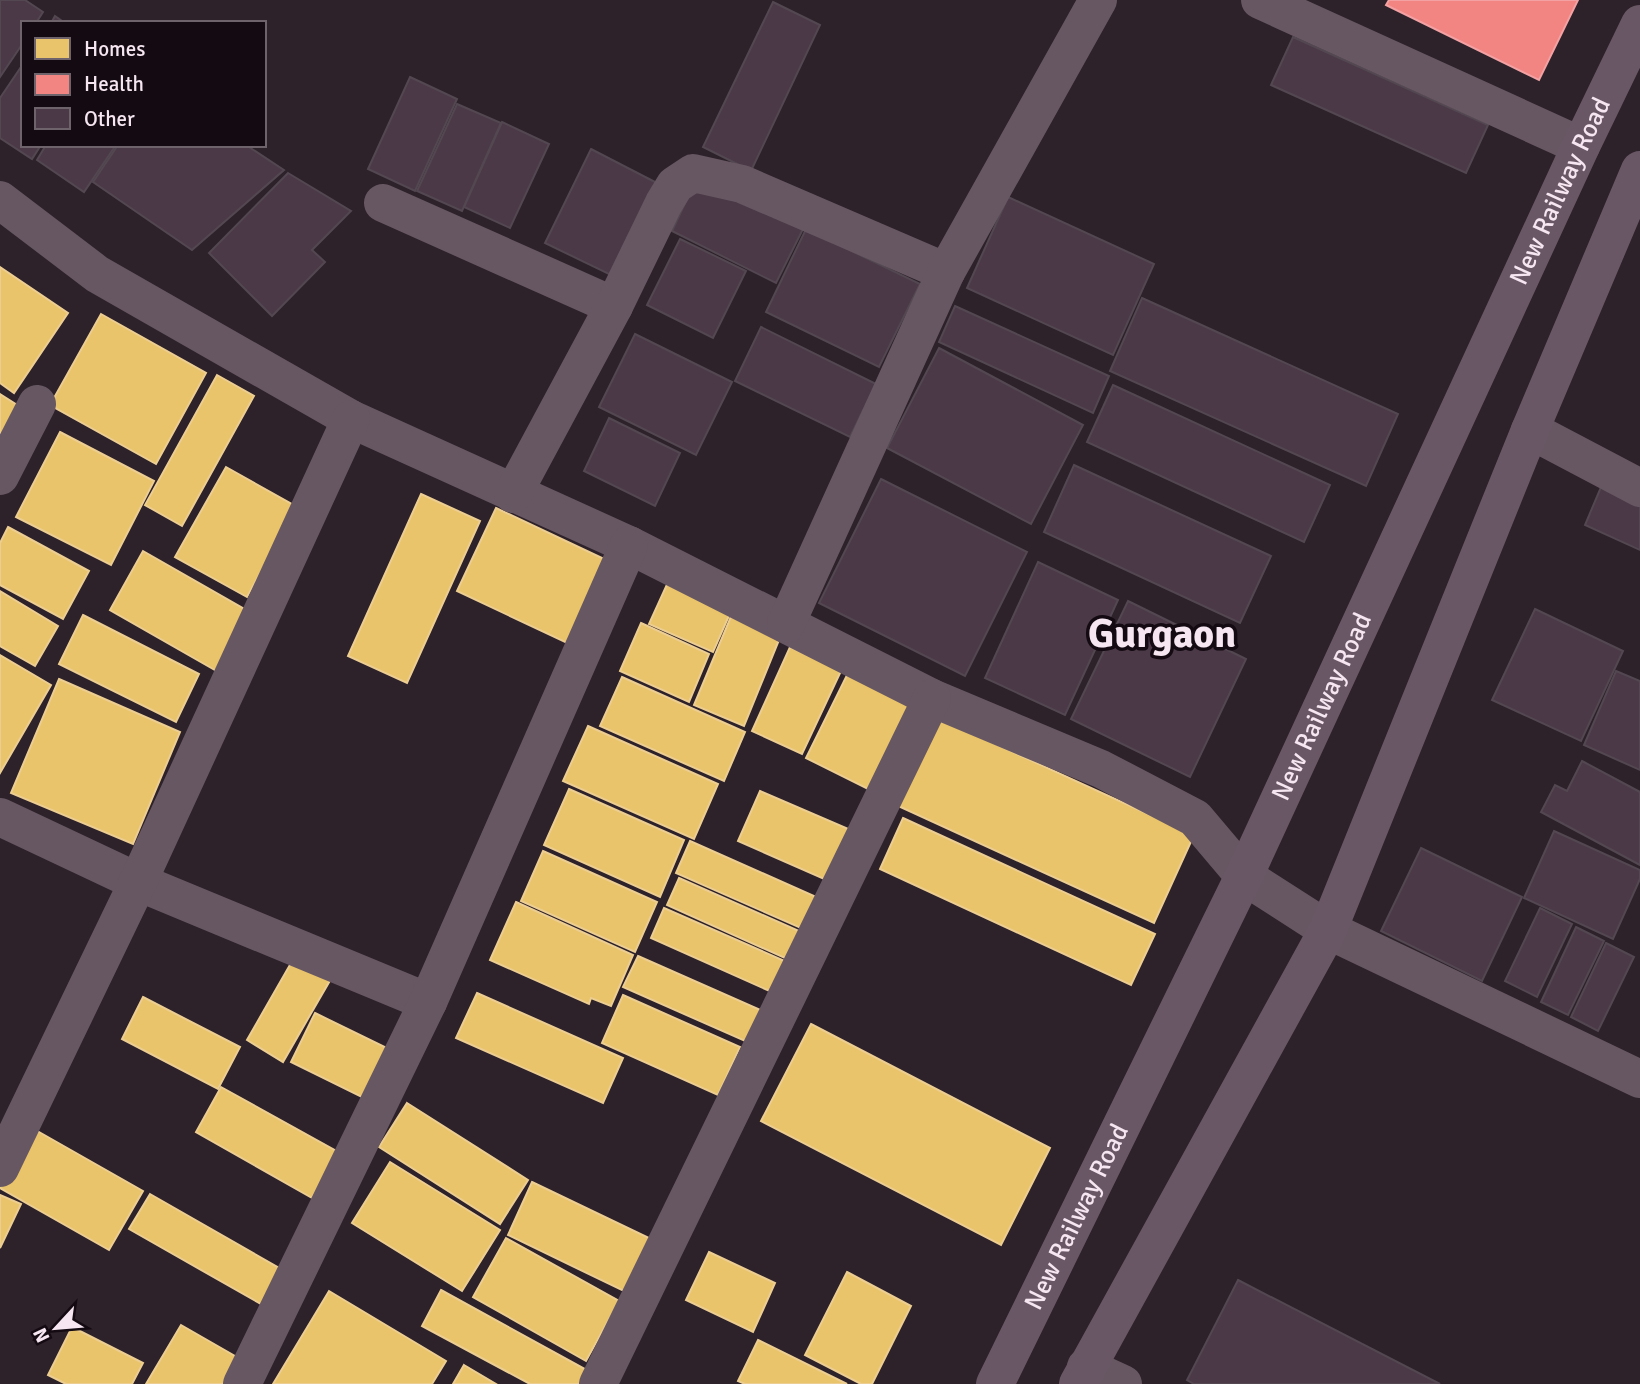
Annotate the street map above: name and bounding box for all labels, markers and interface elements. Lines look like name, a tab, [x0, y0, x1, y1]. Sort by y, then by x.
legend	[21, 21, 266, 147]
text: Homes	[84, 36, 146, 62]
text: Health	[84, 71, 144, 97]
street label: New Railway Road	[1503, 92, 1618, 290]
text: Other	[84, 106, 135, 132]
street label: New Railway Road	[1265, 608, 1379, 806]
district label: Gurgaon	[1088, 609, 1236, 659]
street label: New Railway Road	[1018, 1119, 1136, 1315]
north arrow	[21, 1293, 91, 1363]
text: N	[28, 1324, 55, 1346]

